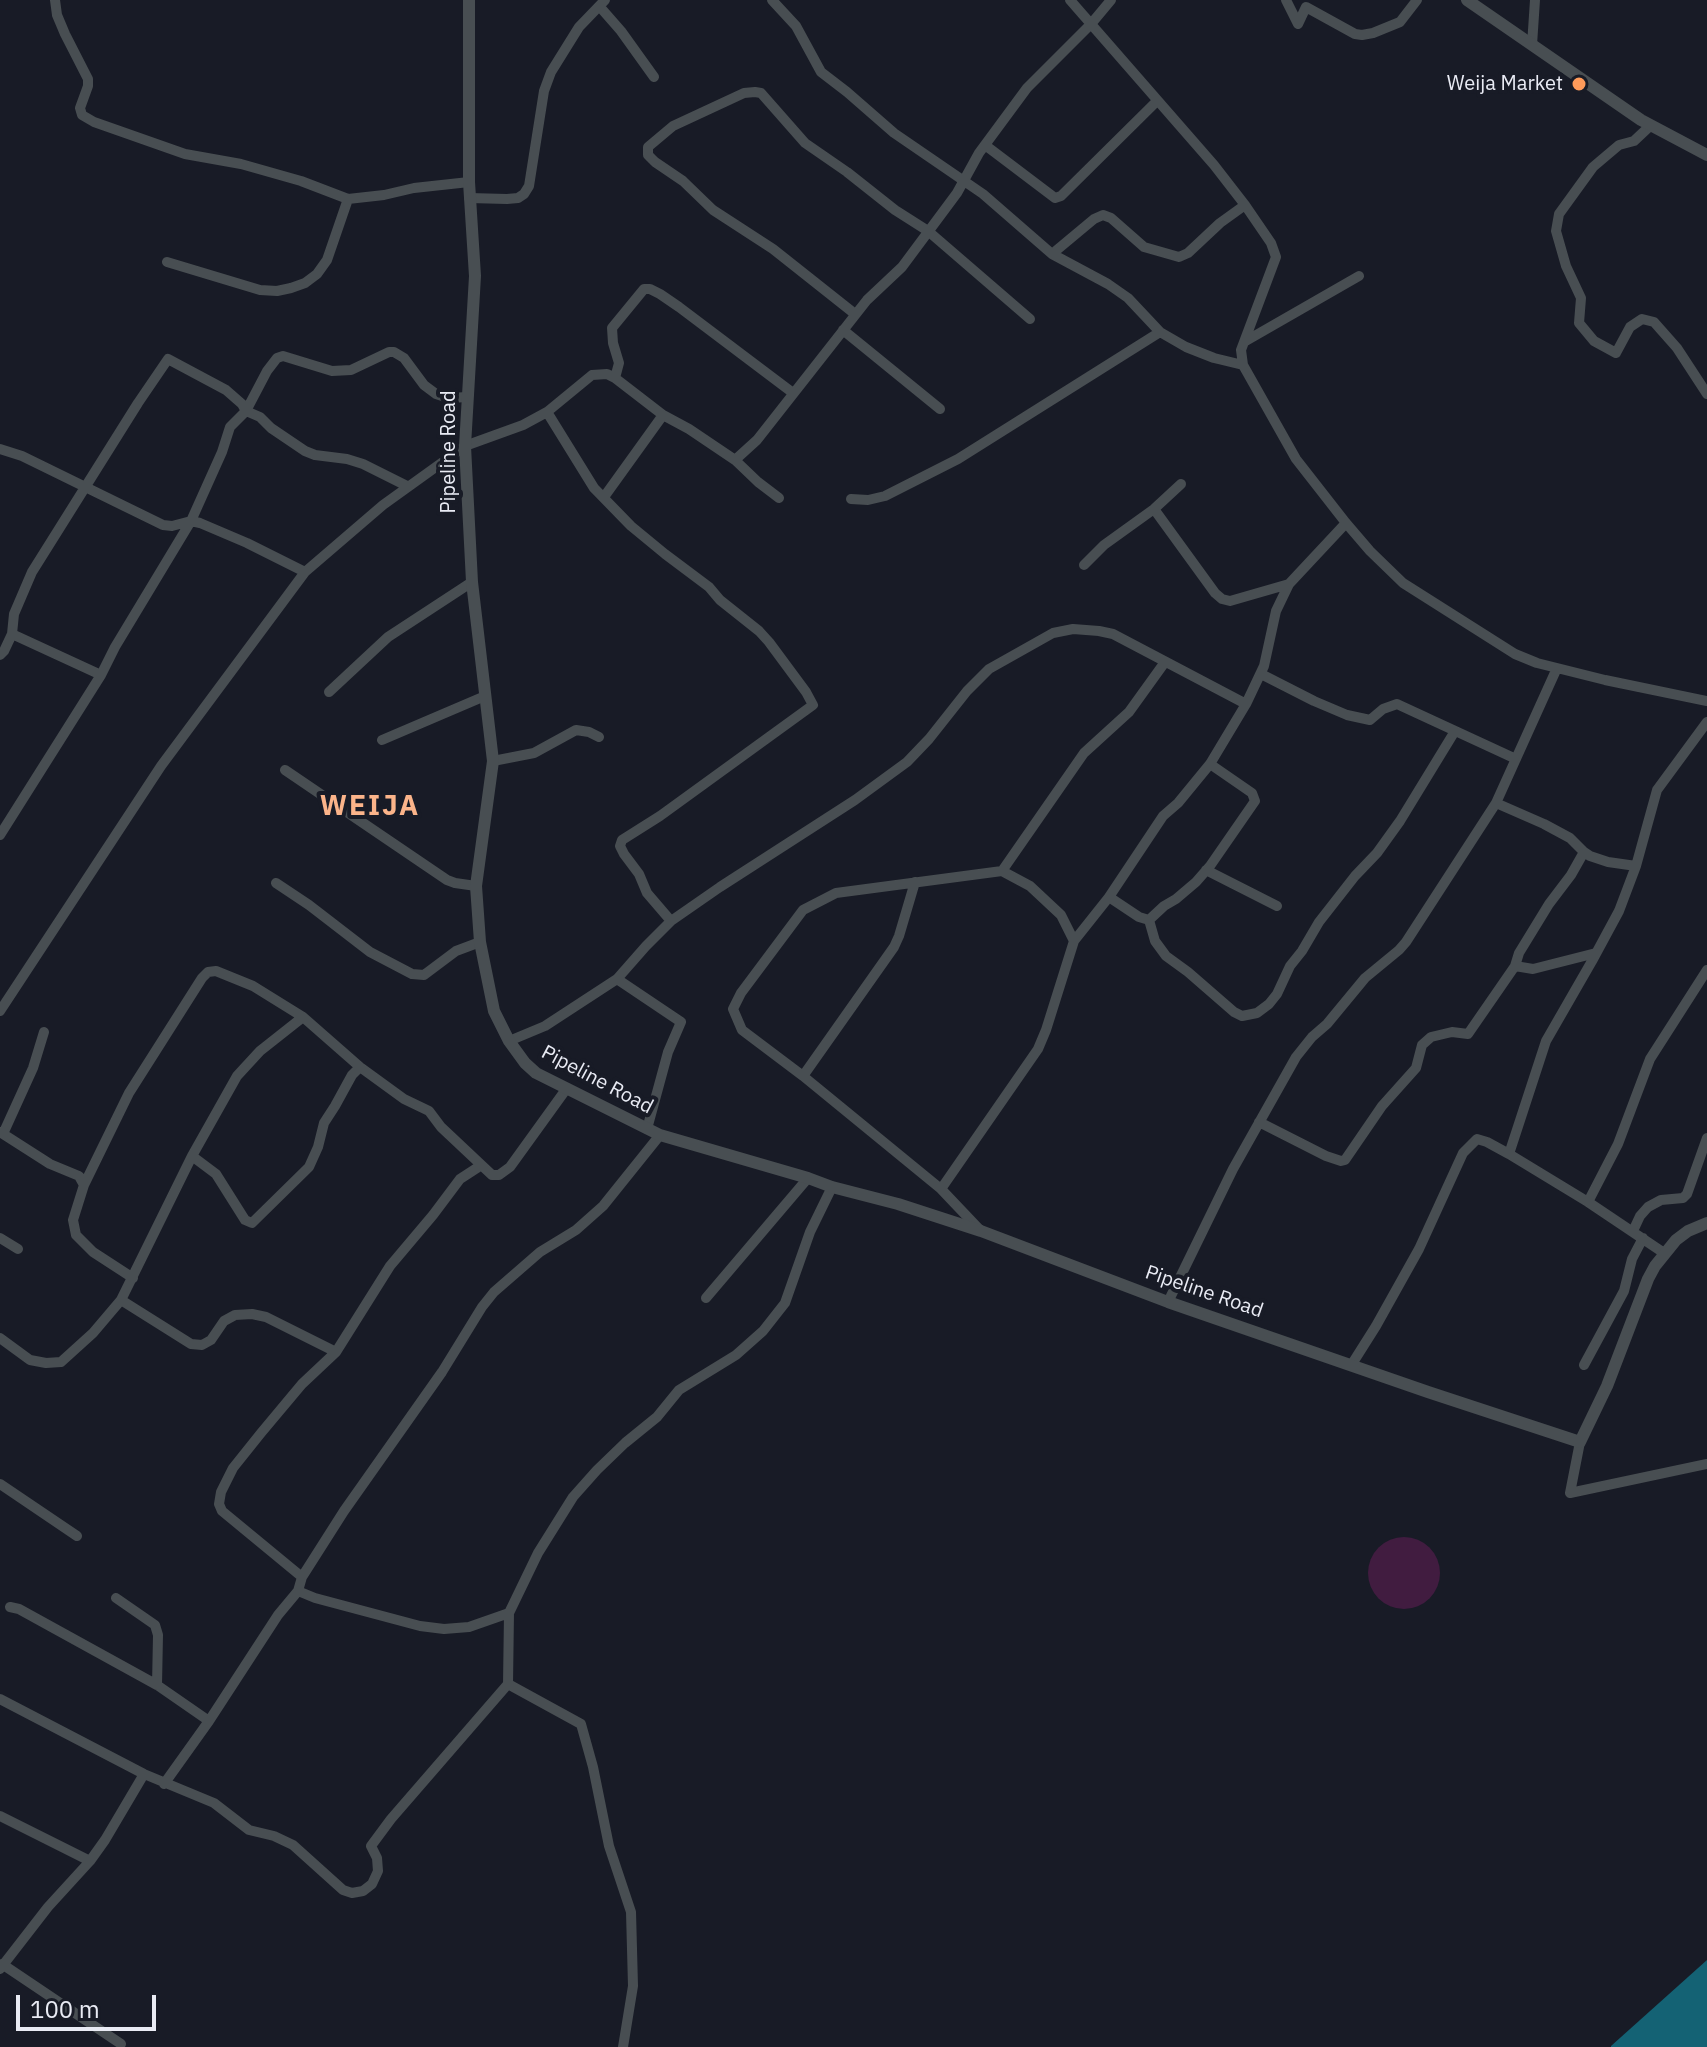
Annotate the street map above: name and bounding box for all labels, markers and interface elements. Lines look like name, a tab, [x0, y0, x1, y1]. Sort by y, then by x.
place label: Weija Market	[1447, 72, 1563, 96]
marker: Weija Market	[1570, 75, 1588, 93]
street label: Pipeline Road	[437, 390, 461, 514]
district label: WEIJA	[320, 790, 420, 824]
street label: Pipeline Road	[537, 1040, 657, 1120]
street label: Pipeline Road	[1142, 1261, 1266, 1323]
scale bar	[20, 1979, 160, 2029]
text: 100 m	[30, 1993, 100, 2025]

